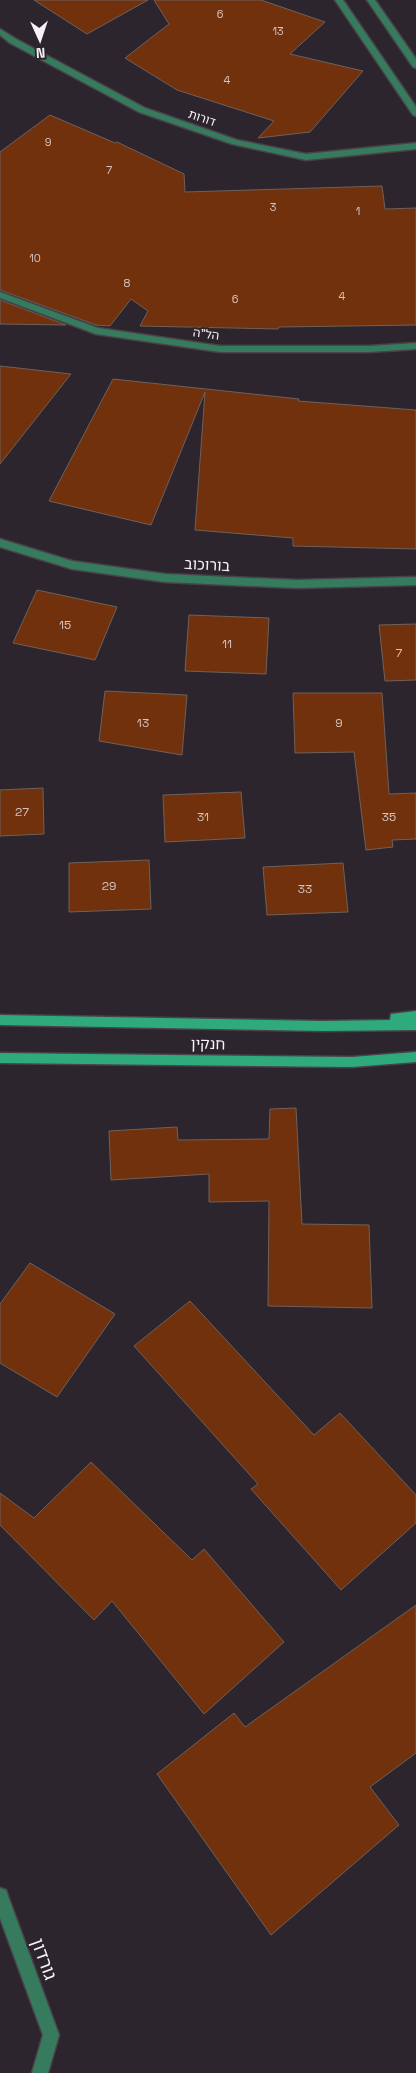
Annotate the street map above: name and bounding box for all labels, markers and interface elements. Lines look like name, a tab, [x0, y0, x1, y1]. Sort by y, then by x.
house number: 6	[217, 7, 224, 21]
north arrow	[15, 15, 65, 65]
house number: 13	[272, 24, 284, 38]
text: N	[36, 44, 46, 62]
house number: 4	[224, 73, 231, 87]
street label: דורות	[186, 106, 218, 130]
house number: 9	[45, 135, 52, 149]
house number: 7	[106, 163, 112, 177]
house number: 3	[270, 200, 277, 214]
house number: 1	[356, 204, 360, 218]
house number: 10	[29, 251, 41, 265]
house number: 8	[124, 276, 131, 290]
house number: 4	[339, 289, 346, 303]
house number: 6	[232, 292, 239, 306]
street label: הל"ה	[192, 324, 220, 344]
street label: בורוכוב	[184, 554, 231, 575]
house number: 15	[59, 617, 71, 633]
house number: 11	[222, 636, 232, 652]
house number: 7	[396, 645, 403, 661]
house number: 13	[137, 715, 149, 731]
house number: 9	[335, 715, 343, 731]
house number: 27	[15, 804, 29, 820]
house number: 31	[197, 809, 209, 825]
house number: 35	[382, 809, 396, 825]
house number: 29	[102, 878, 116, 894]
house number: 33	[298, 881, 312, 897]
street label: חנקין	[191, 1034, 225, 1053]
street label: גורדון	[26, 1935, 63, 1983]

